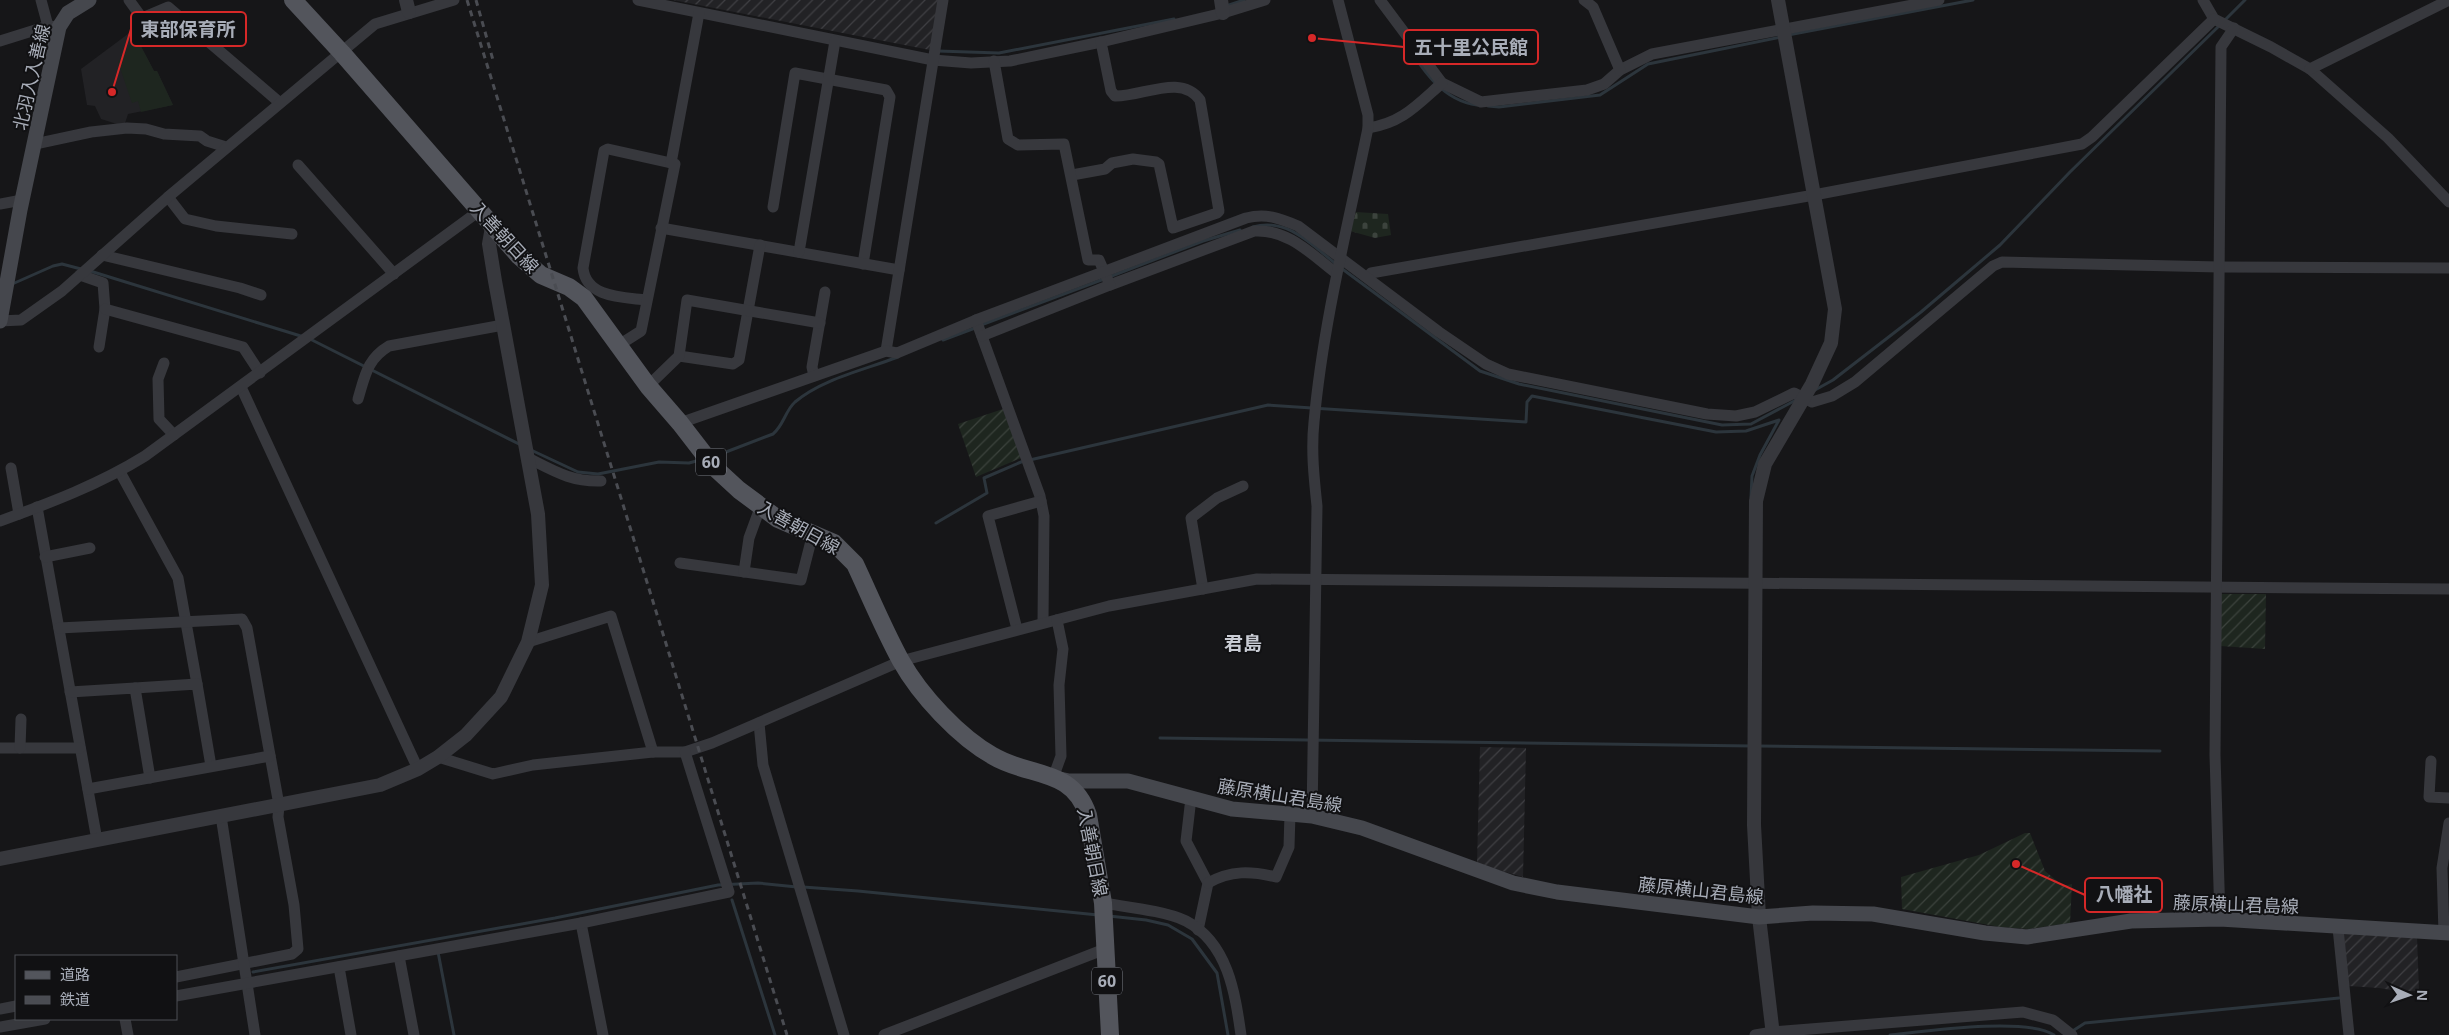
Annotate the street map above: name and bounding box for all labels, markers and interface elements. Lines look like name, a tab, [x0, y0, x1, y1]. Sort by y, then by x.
callout: 東部保育所	[131, 12, 246, 46]
text: 東部保育所	[140, 16, 236, 42]
street label: 北羽入入善線	[7, 22, 55, 132]
callout: 五十里公民館	[1404, 30, 1538, 64]
text: 五十里公民館	[1414, 34, 1528, 60]
street label: 入善朝日線	[466, 196, 544, 278]
road number: 60	[696, 448, 726, 476]
street label: 入善朝日線	[754, 495, 844, 559]
district label: 君島	[1224, 630, 1262, 656]
street label: 藤原横山君島線	[1216, 773, 1344, 817]
street label: 入善朝日線	[1073, 806, 1113, 898]
street label: 藤原横山君島線	[1637, 871, 1765, 909]
callout: 八幡社	[2085, 878, 2162, 912]
text: 八幡社	[2095, 881, 2153, 907]
street label: 藤原横山君島線	[2173, 890, 2299, 918]
legend	[15, 955, 178, 1020]
text: 道路	[60, 964, 90, 984]
road number: 60	[1092, 968, 1122, 994]
north arrow	[2384, 970, 2434, 1020]
text: 鉄道	[60, 989, 90, 1009]
text: N	[2413, 989, 2432, 1001]

